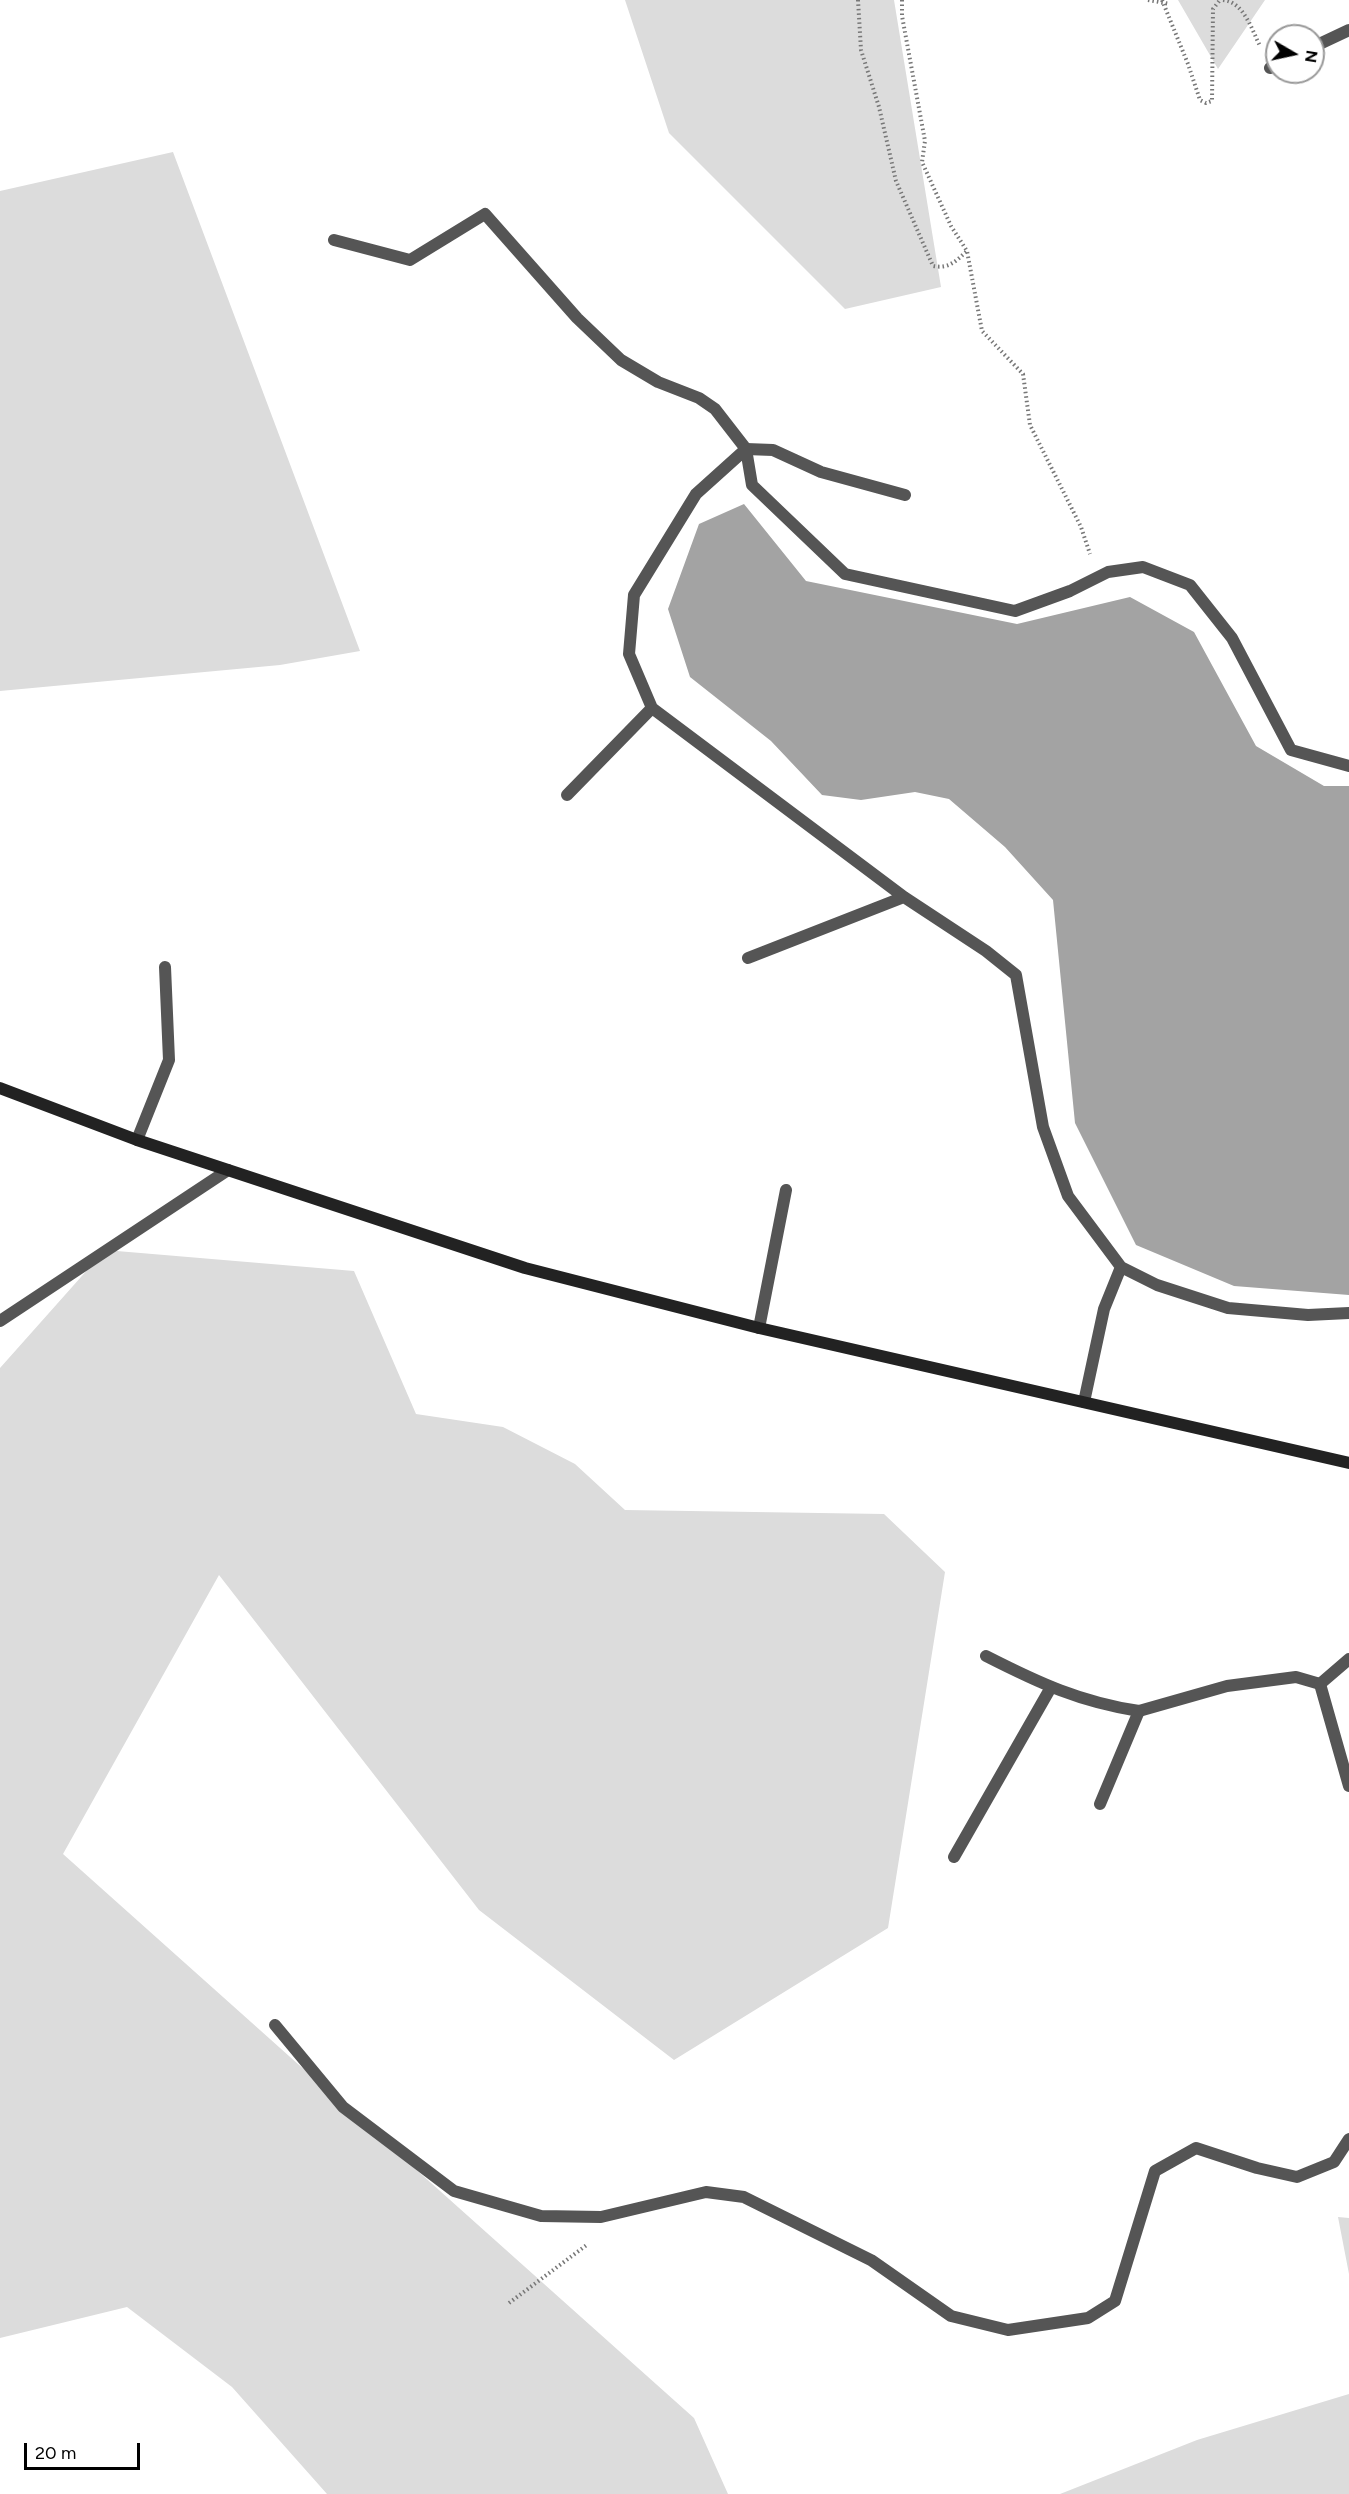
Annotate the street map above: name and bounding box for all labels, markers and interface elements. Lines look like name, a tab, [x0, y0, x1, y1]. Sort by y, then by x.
north arrow	[1265, 24, 1325, 84]
text: N	[1301, 49, 1322, 64]
scale bar	[27, 2431, 142, 2469]
text: 20 m	[35, 2442, 76, 2464]

